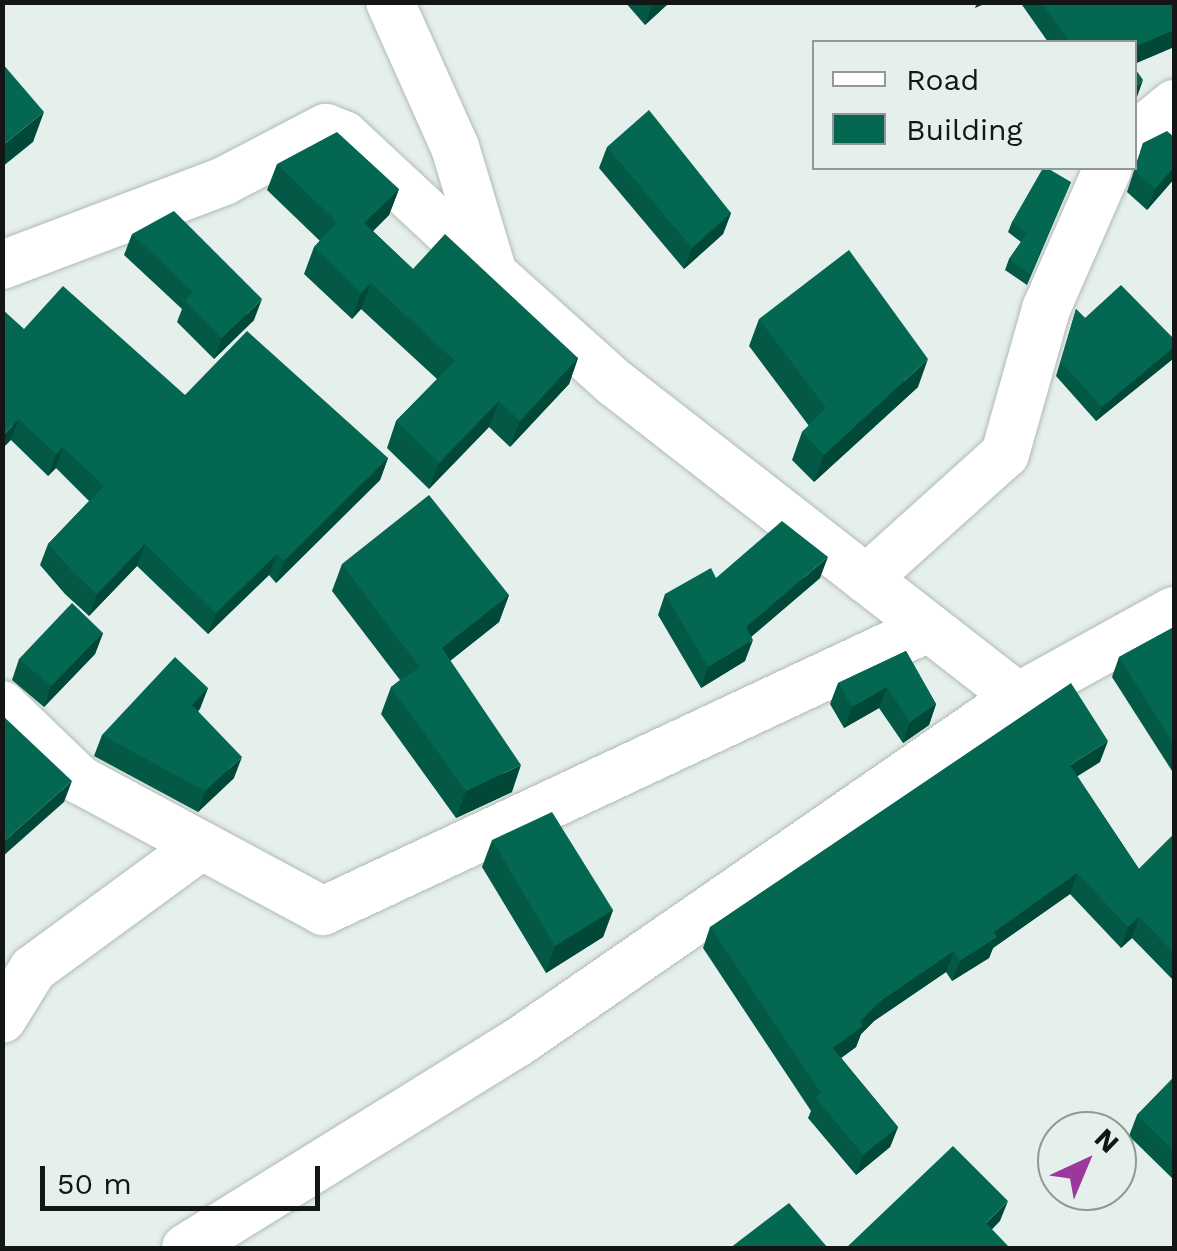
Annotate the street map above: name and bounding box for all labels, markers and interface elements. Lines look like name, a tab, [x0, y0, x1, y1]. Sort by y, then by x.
legend	[812, 40, 1137, 170]
text: Road	[906, 62, 979, 97]
text: Building	[906, 112, 1023, 147]
north arrow	[1037, 1111, 1137, 1211]
text: N	[1088, 1121, 1126, 1160]
scale bar	[45, 1146, 325, 1208]
text: 50 m	[57, 1166, 132, 1201]

